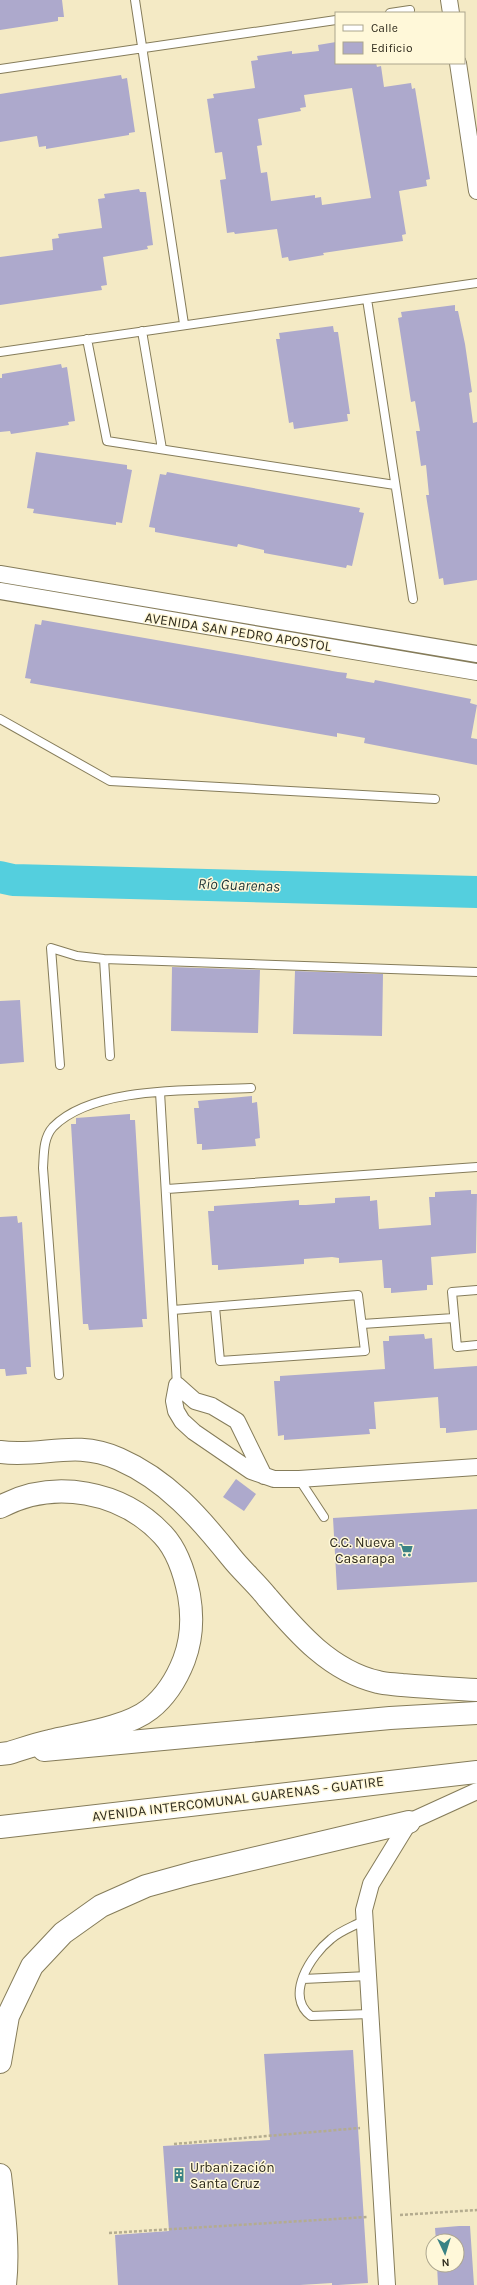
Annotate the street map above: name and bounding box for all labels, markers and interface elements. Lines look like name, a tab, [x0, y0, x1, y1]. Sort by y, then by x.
legend	[335, 12, 465, 64]
text: Calle	[371, 21, 398, 35]
text: Edificio	[371, 41, 412, 55]
street label: AVENIDA SAN PEDRO APOSTOL	[144, 609, 333, 655]
water label: Río Guarenas	[198, 875, 280, 895]
place label: C.C. Nueva Casarapa	[330, 1534, 395, 1567]
supermarket icon: C.C. Nueva Casarapa	[398, 1542, 414, 1558]
street label: AVENIDA INTERCOMUNAL GUARENAS - GUATIRE	[91, 1773, 385, 1825]
place label: Urbanización Santa Cruz	[190, 2159, 275, 2192]
building icon: Urbanización Santa Cruz	[171, 2167, 187, 2183]
north arrow	[425, 2233, 465, 2273]
text: N	[441, 2256, 450, 2269]

